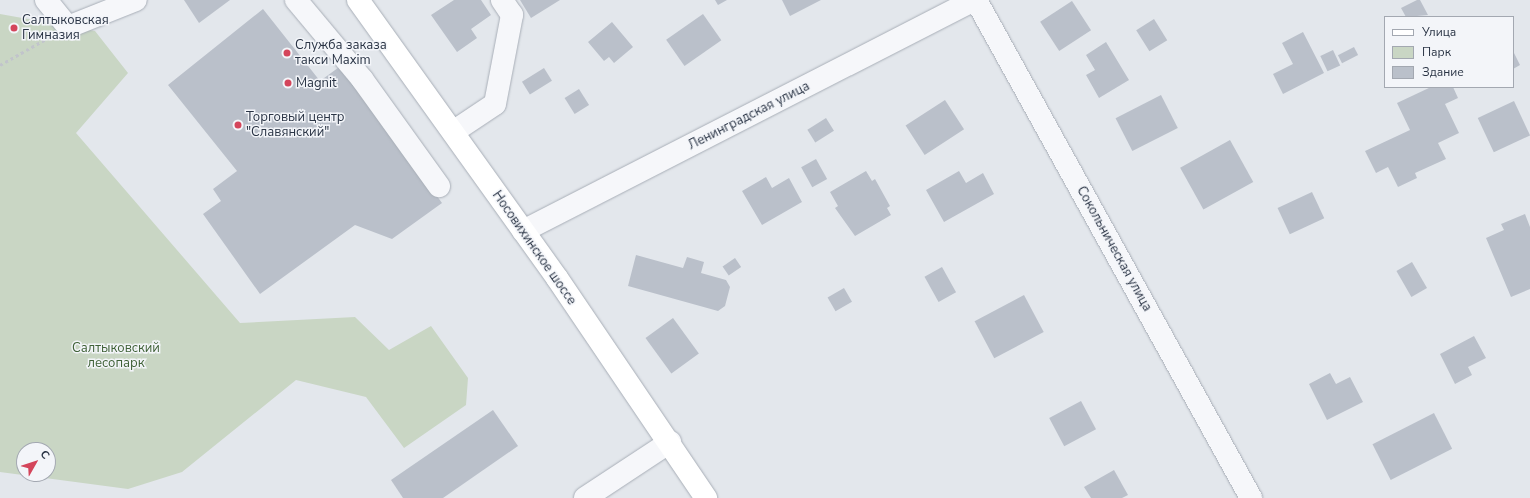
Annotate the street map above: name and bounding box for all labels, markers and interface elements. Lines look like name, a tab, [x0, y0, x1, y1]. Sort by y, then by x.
place label: Салтыковская Гимназия	[22, 13, 109, 44]
legend	[1384, 16, 1514, 88]
marker: Салтыковская Гимназия	[9, 23, 19, 33]
text: Улица	[1422, 24, 1456, 40]
place label: Служба заказа такси Maxim	[295, 38, 387, 69]
text: Парк	[1422, 44, 1451, 60]
marker: Служба заказа такси Maxim	[282, 48, 292, 58]
text: Здание	[1422, 64, 1464, 80]
place label: Magnit	[296, 75, 337, 91]
marker: Magnit	[283, 78, 293, 88]
street label: Ленинградская улица	[686, 79, 812, 153]
place label: Торговый центр "Славянский"	[246, 110, 344, 141]
marker: Торговый центр "Славянский"	[233, 120, 243, 130]
street label: Сокольническая улица	[1073, 184, 1155, 314]
street label: Носовихинское шоссе	[489, 188, 579, 308]
park label: Салтыковский лесопарк	[72, 341, 160, 372]
north arrow	[16, 442, 56, 482]
text: С	[37, 447, 53, 462]

